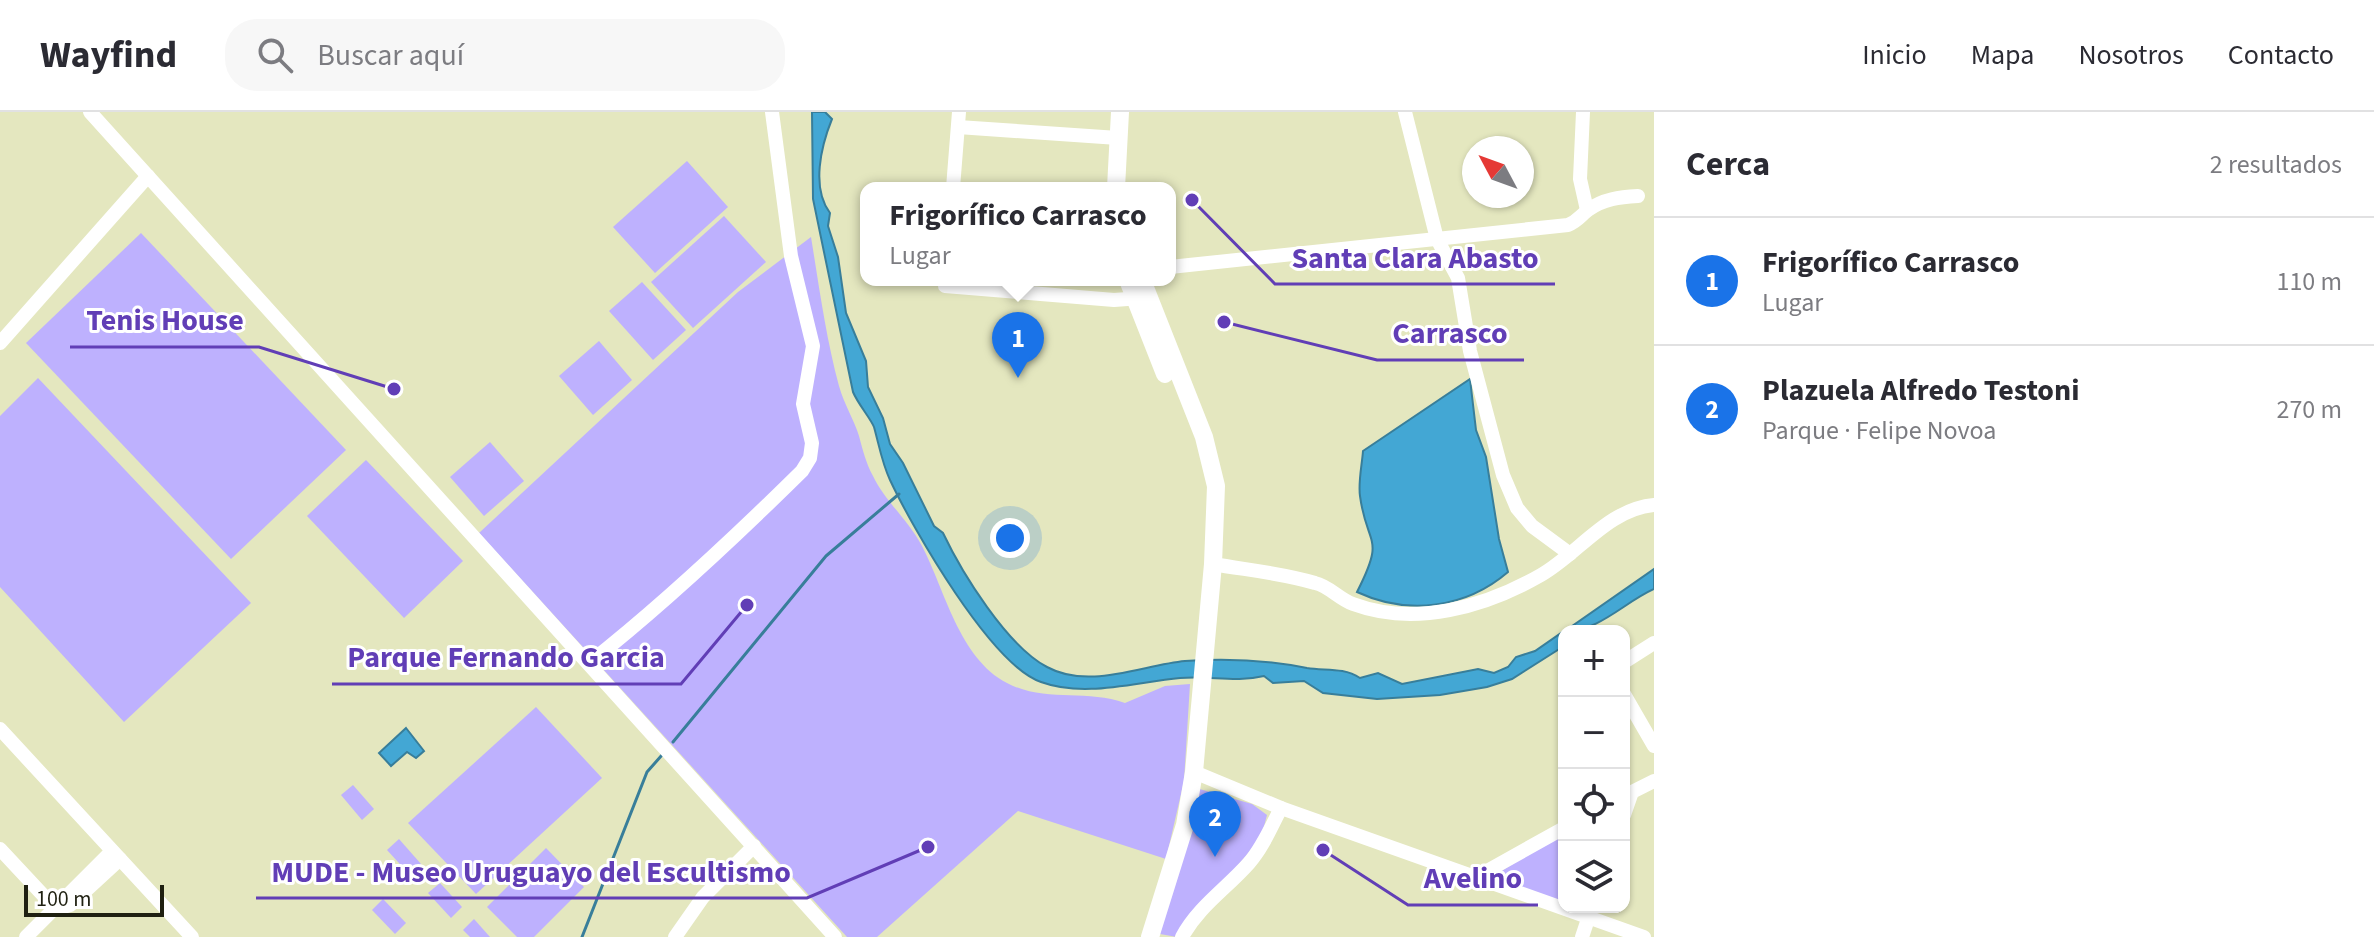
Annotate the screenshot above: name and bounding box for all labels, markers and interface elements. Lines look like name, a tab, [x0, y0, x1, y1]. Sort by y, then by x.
search box	[225, 19, 785, 91]
text: Wayfind	[40, 28, 177, 82]
icon: search	[253, 33, 297, 77]
text: Buscar aquí	[317, 34, 464, 77]
text: Inicio	[1862, 35, 1927, 75]
text: Mapa	[1971, 35, 2034, 75]
text: Nosotros	[2078, 35, 2184, 75]
text: Contacto	[2228, 35, 2334, 75]
north arrow	[1462, 136, 1534, 208]
text: Cerca	[1686, 140, 1770, 189]
text: 2 resultados	[2210, 146, 2342, 183]
popup	[860, 182, 1176, 286]
text: Frigorífico Carrasco	[889, 194, 1147, 237]
callout: Santa Clara Abasto	[1275, 230, 1555, 284]
text: Lugar	[889, 237, 951, 274]
text: Santa Clara Abasto	[1291, 237, 1539, 280]
text: Frigorífico Carrasco	[1762, 241, 2019, 284]
text: 1	[1705, 263, 1719, 300]
text: 110 m	[2276, 263, 2342, 300]
text: Lugar	[1762, 284, 1823, 321]
callout: Tenis House	[70, 293, 259, 347]
text: Tenis House	[86, 299, 244, 342]
callout: Carrasco	[1377, 306, 1524, 360]
pin: 1	[992, 312, 1044, 378]
text: Carrasco	[1392, 312, 1508, 355]
text: Plazuela Alfredo Testoni	[1762, 369, 2079, 412]
text: 2	[1705, 391, 1719, 428]
text: 270 m	[2276, 391, 2342, 428]
text: Parque · Felipe Novoa	[1762, 412, 1996, 449]
your location	[990, 518, 1030, 558]
map controls	[1558, 625, 1630, 913]
button: +	[1558, 625, 1630, 697]
callout: Parque Fernando Garcia	[332, 630, 681, 684]
text: Parque Fernando Garcia	[347, 636, 665, 679]
button: −	[1558, 697, 1630, 769]
button: locate	[1558, 769, 1630, 841]
pin: 2	[1189, 791, 1241, 857]
button: layers	[1558, 841, 1630, 913]
callout: MUDE - Museo Uruguayo del Escultismo	[256, 844, 807, 898]
text: MUDE - Museo Uruguayo del Escultismo	[271, 851, 791, 894]
callout: Avelino	[1408, 851, 1538, 905]
text: Avelino	[1423, 857, 1522, 900]
scale bar	[24, 881, 164, 917]
text: 100 m	[36, 883, 91, 915]

